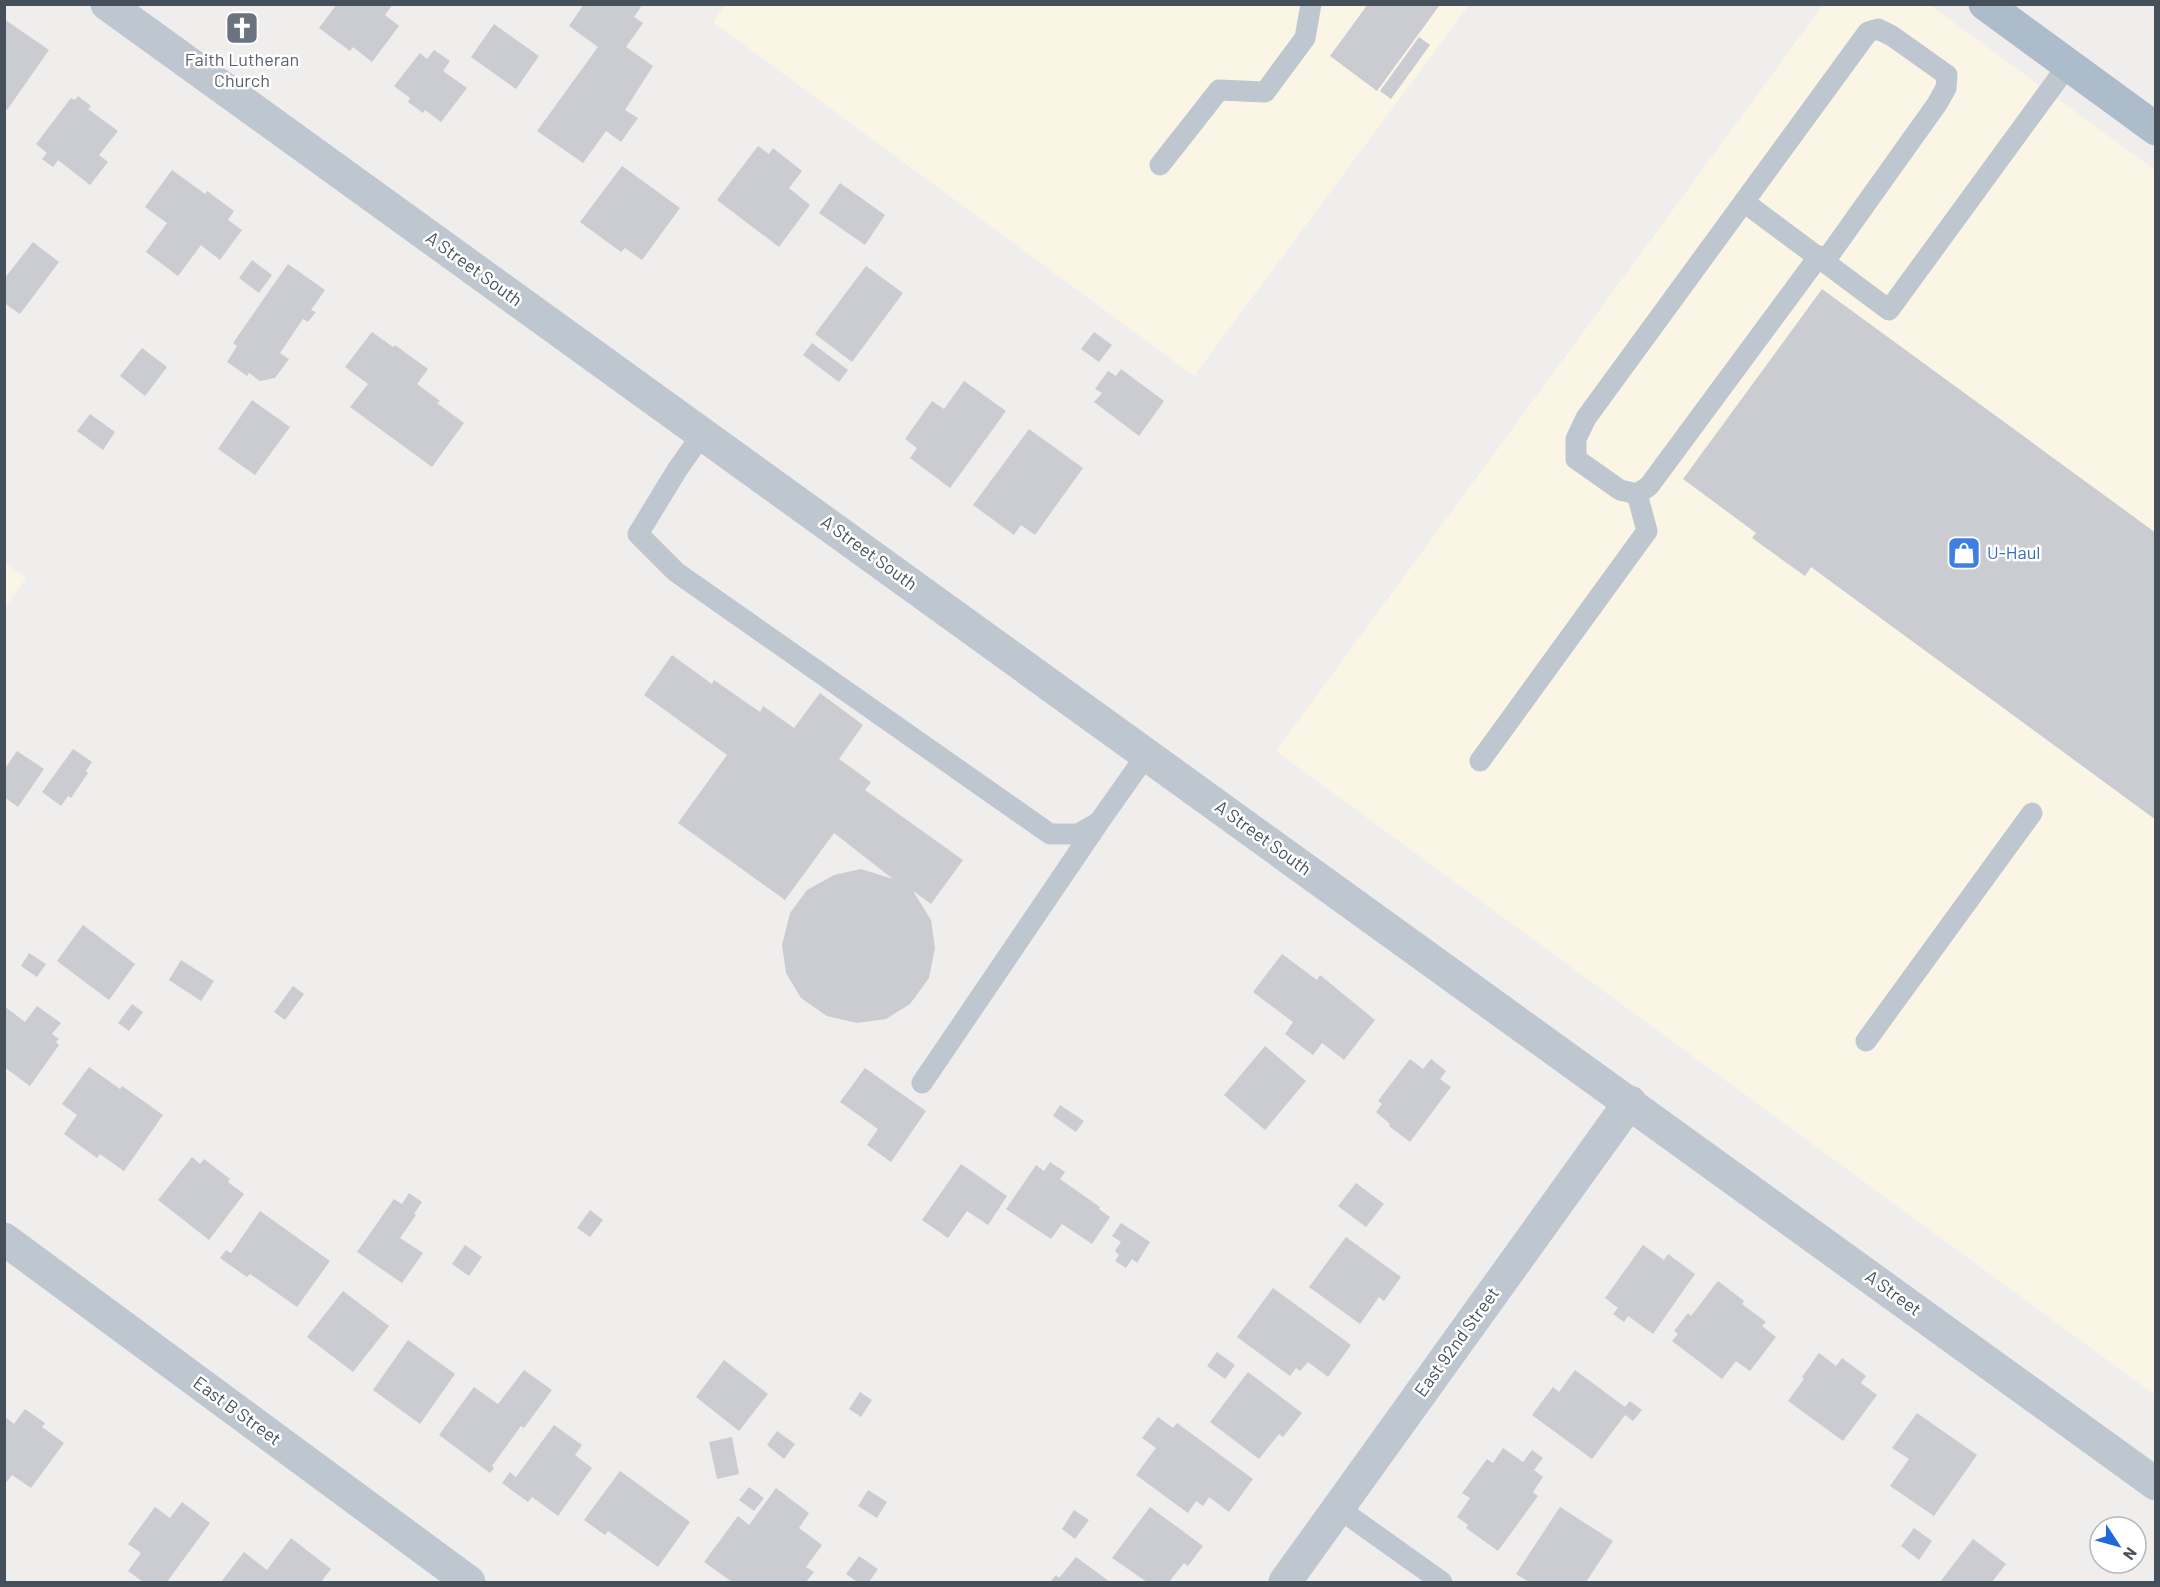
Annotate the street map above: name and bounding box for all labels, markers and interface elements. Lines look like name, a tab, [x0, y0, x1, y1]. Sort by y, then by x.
church icon: Faith Lutheran Church	[224, 10, 260, 46]
place label: Faith Lutheran Church	[185, 48, 299, 91]
street label: A Street South	[422, 226, 527, 310]
street label: A Street South	[817, 510, 922, 594]
shop icon: U-Haul	[1946, 535, 1982, 571]
place label: U-Haul	[1987, 541, 2041, 563]
street label: A Street South	[1211, 795, 1316, 879]
street label: A Street	[1861, 1265, 1926, 1320]
street label: East 92nd Street	[1409, 1282, 1503, 1400]
street label: East B Street	[189, 1371, 286, 1449]
north arrow	[2088, 1515, 2148, 1575]
text: N	[2120, 1544, 2141, 1564]

